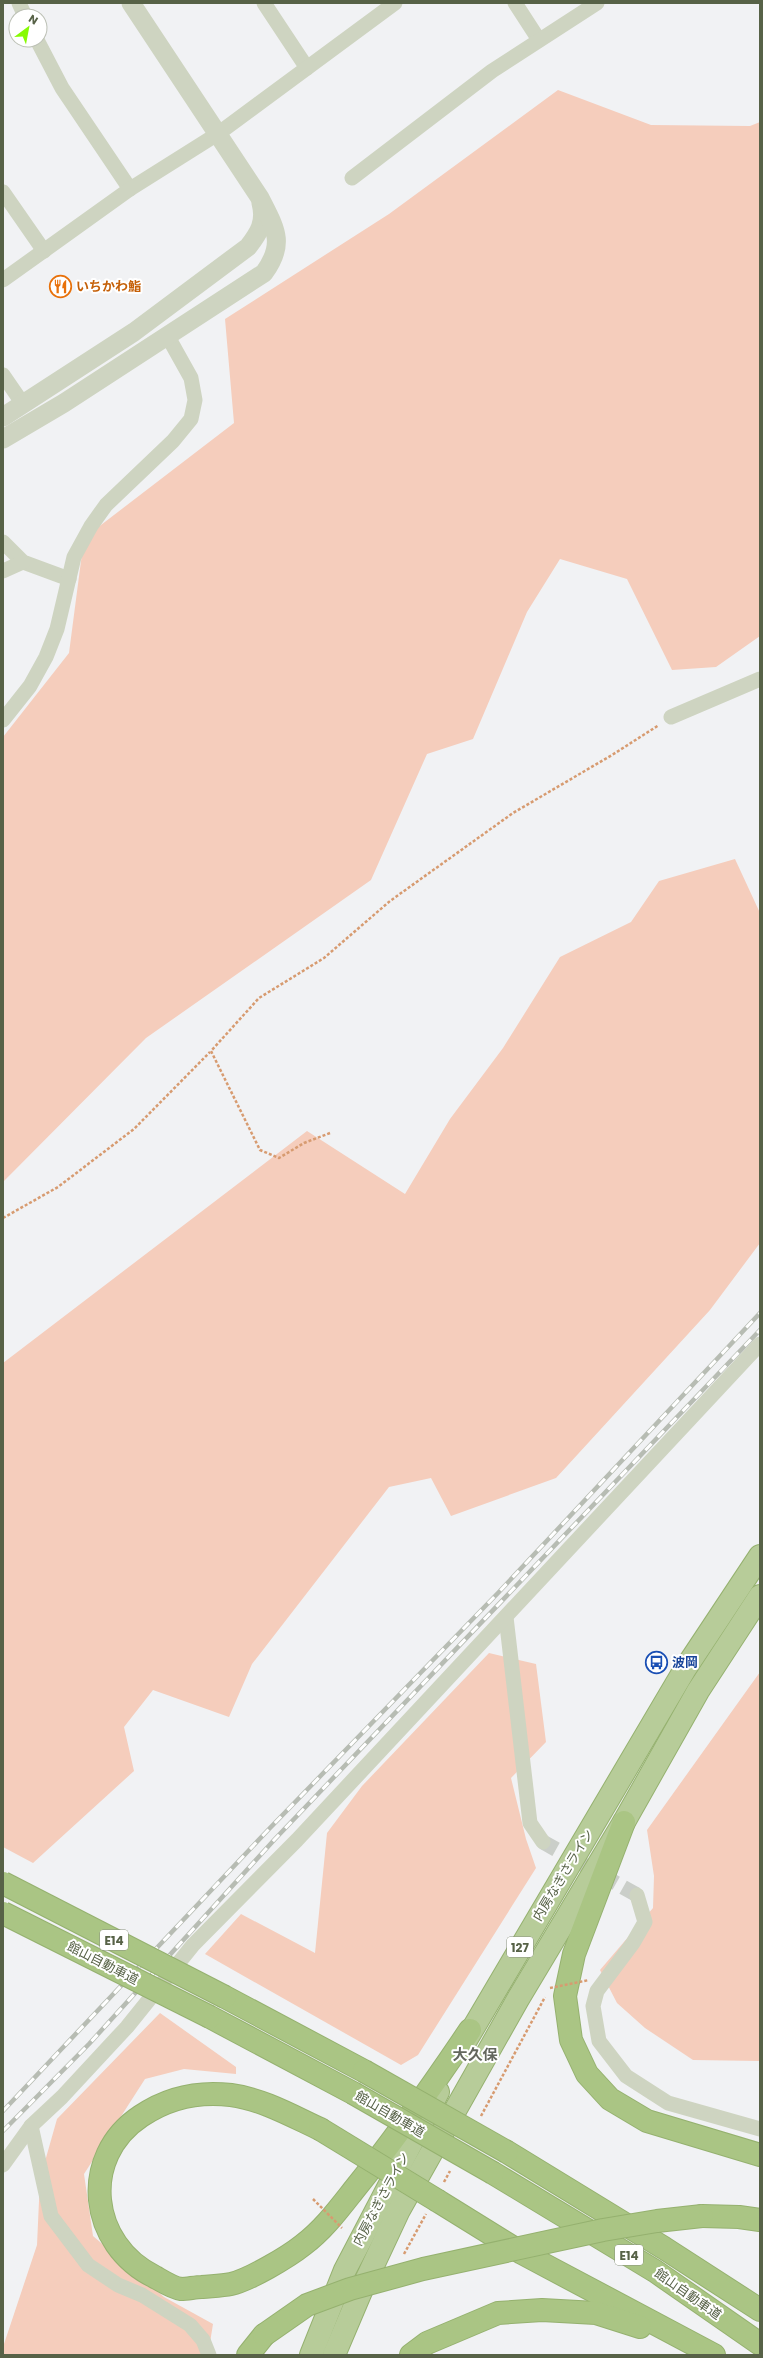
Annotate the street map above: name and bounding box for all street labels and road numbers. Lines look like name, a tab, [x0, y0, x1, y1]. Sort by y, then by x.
street label: 内房なぎさライン	[528, 1826, 598, 1924]
road number: E14	[100, 1930, 128, 1950]
street label: 館山自動車道	[64, 1937, 142, 1989]
road number: 127	[507, 1937, 533, 1957]
street label: 館山自動車道	[351, 2086, 429, 2142]
street label: 内房なぎさライン	[348, 2149, 414, 2249]
road number: E14	[615, 2245, 643, 2265]
street label: 館山自動車道	[651, 2264, 725, 2324]

